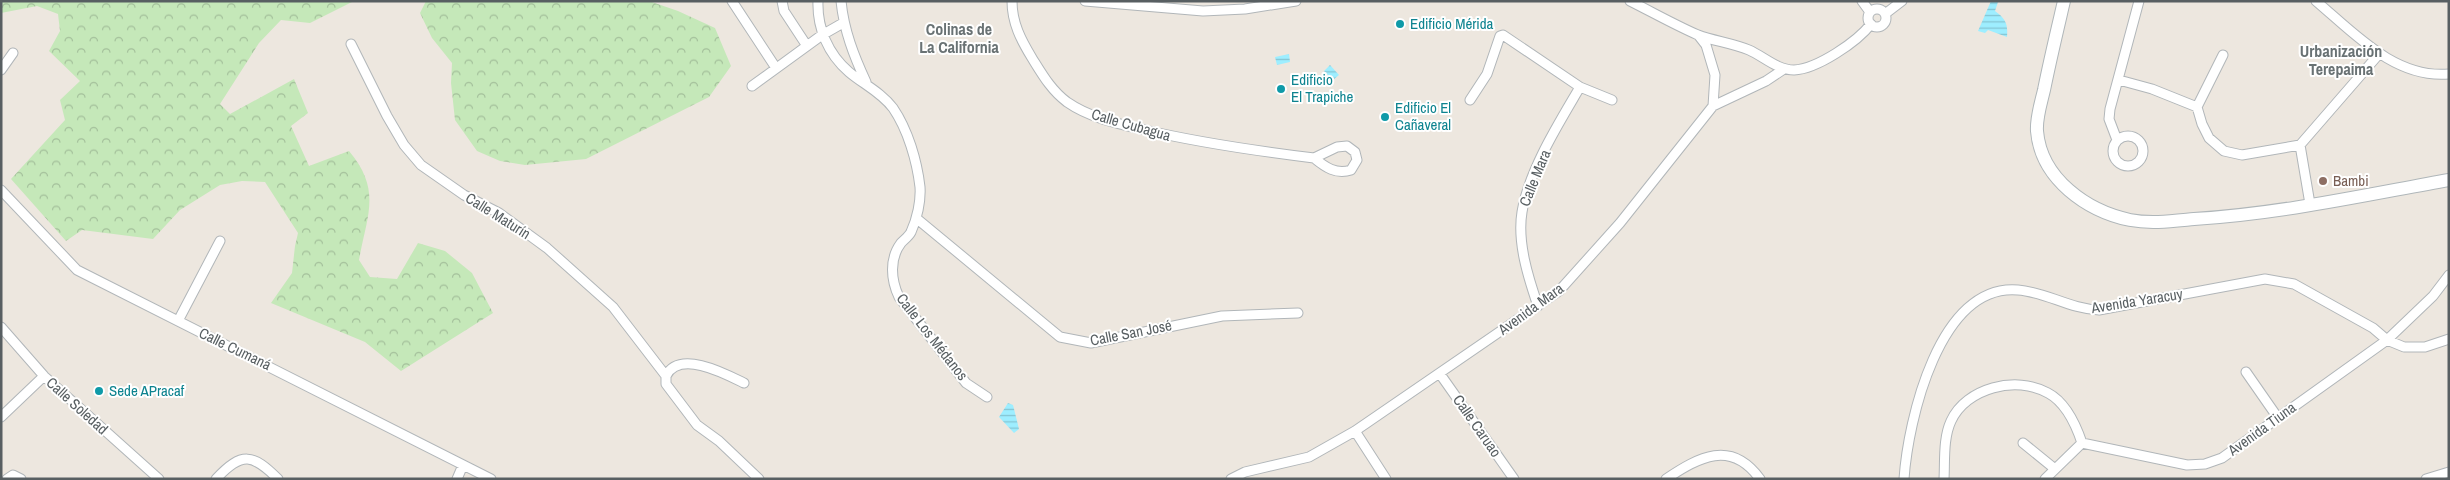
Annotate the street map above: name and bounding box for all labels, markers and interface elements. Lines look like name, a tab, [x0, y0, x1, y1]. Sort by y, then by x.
place label: Edificio Mérida	[1410, 13, 1494, 34]
district label: Colinas de La California	[919, 18, 999, 58]
marker: Edificio Mérida	[1394, 18, 1406, 30]
district label: Urbanización Terepaima	[2300, 40, 2382, 80]
place label: Edificio El Trapiche	[1291, 69, 1353, 107]
marker: Edificio El Trapiche	[1275, 83, 1287, 95]
place label: Edificio El Cañaveral	[1395, 97, 1451, 135]
street label: Calle Cubagua	[1089, 103, 1173, 146]
marker: Edificio El Cañaveral	[1379, 111, 1391, 123]
street label: Calle Mara	[1514, 146, 1555, 209]
place label: Bambi	[2333, 170, 2369, 191]
marker: Bambi	[2317, 175, 2329, 187]
street label: Calle Maturín	[462, 187, 535, 244]
street label: Avenida Mara	[1493, 278, 1568, 340]
street label: Avenida Yaracuy	[2089, 283, 2185, 318]
street label: Calle Los Médanos	[892, 289, 973, 385]
street label: Calle San José	[1088, 314, 1174, 351]
street label: Calle Cumaná	[196, 322, 275, 375]
street label: Calle Soledad	[42, 372, 113, 439]
place label: Sede APracaf	[109, 380, 185, 401]
marker: Sede APracaf	[93, 385, 105, 397]
street label: Calle Caruao	[1448, 390, 1507, 461]
street label: Avenida Tiuna	[2223, 397, 2300, 461]

